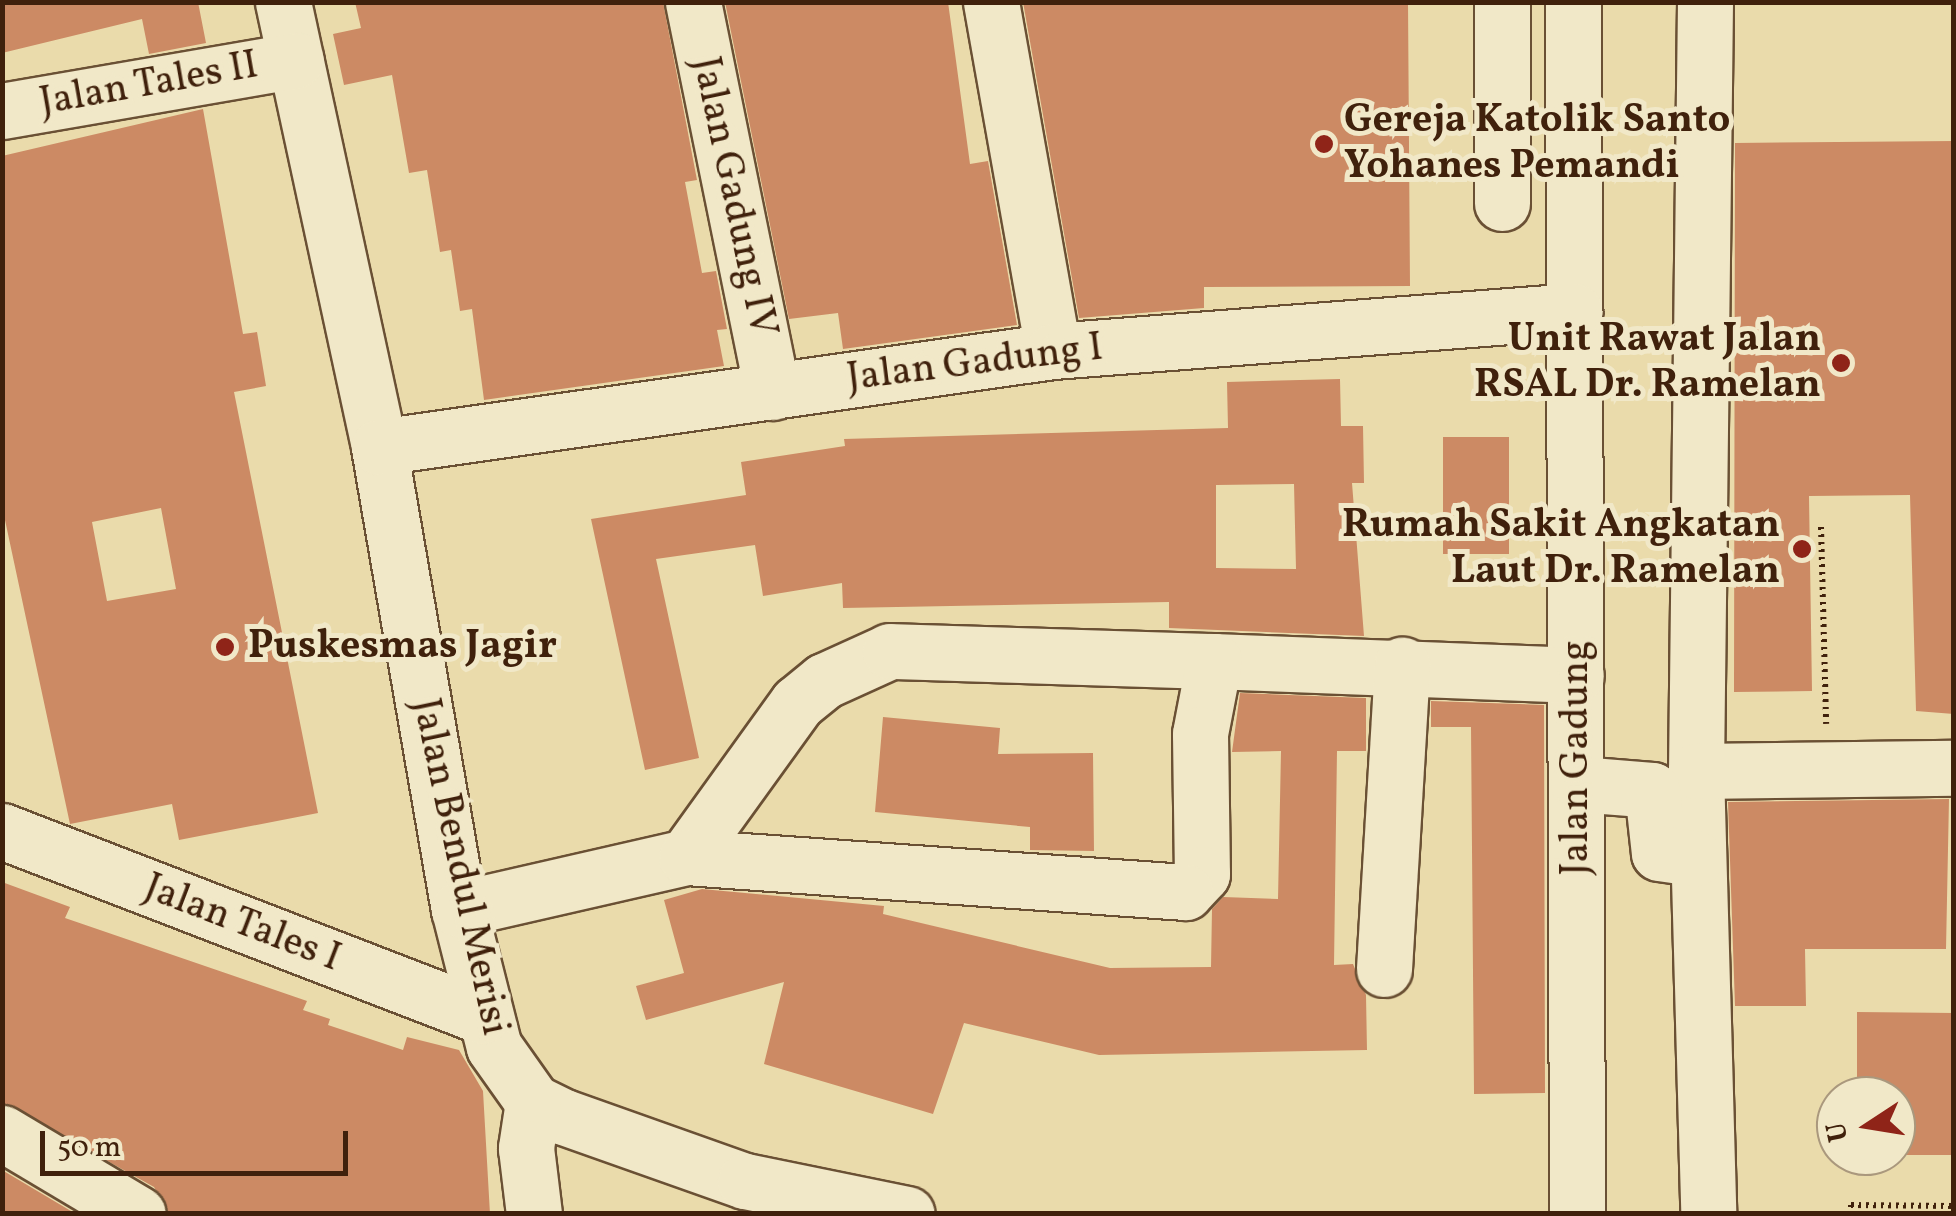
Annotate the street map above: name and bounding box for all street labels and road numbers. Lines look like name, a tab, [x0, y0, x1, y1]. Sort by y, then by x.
street label: Jalan Tales II	[35, 42, 263, 128]
street label: Jalan Gadung IV	[680, 53, 786, 341]
street label: Jalan Gadung I	[844, 324, 1106, 404]
street label: Jalan Gadung	[1553, 640, 1601, 876]
street label: Jalan Bendul Merisi	[400, 694, 518, 1040]
street label: Jalan Tales I	[136, 864, 348, 984]

